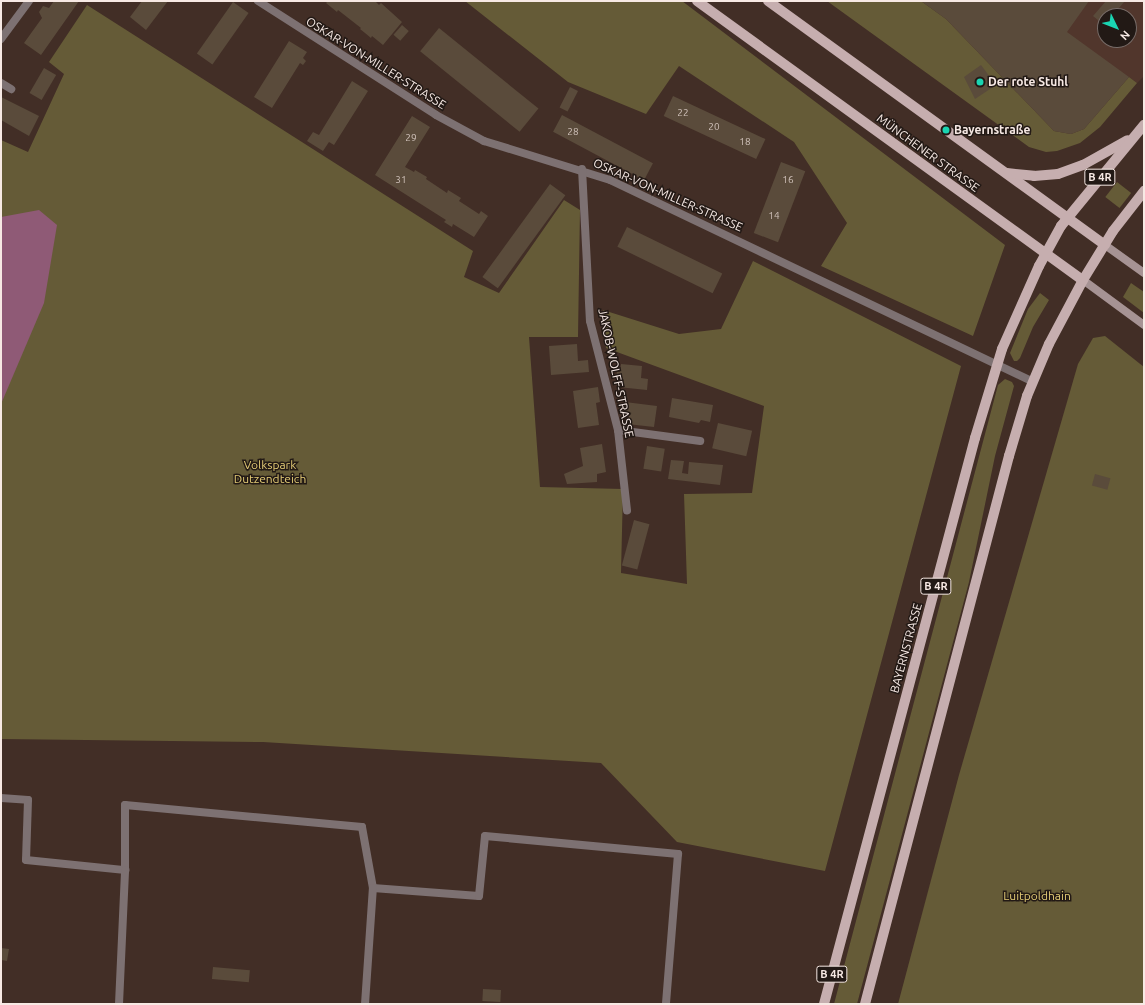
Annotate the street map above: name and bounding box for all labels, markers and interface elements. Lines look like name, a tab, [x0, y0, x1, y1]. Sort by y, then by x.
north arrow	[1097, 8, 1137, 48]
street label: OSKAR-VON-MILLER-STRASSE	[303, 14, 449, 112]
text: N	[1118, 28, 1132, 43]
place label: Der rote Stuhl	[988, 75, 1068, 89]
marker: Der rote Stuhl	[975, 77, 985, 87]
house number: 22	[677, 107, 689, 119]
street label: MÜNCHENER STRASSE	[874, 111, 982, 195]
house number: 20	[708, 121, 720, 133]
place label: Bayernstraße	[954, 123, 1030, 137]
marker: Bayernstraße	[941, 125, 951, 135]
house number: 28	[567, 126, 579, 138]
house number: 29	[405, 132, 417, 144]
house number: 18	[739, 136, 751, 148]
street label: OSKAR-VON-MILLER-STRASSE	[591, 155, 745, 235]
road number: B 4R	[1084, 168, 1116, 186]
house number: 31	[395, 174, 407, 186]
house number: 16	[782, 174, 794, 186]
house number: 14	[768, 210, 780, 222]
street label: JAKOB-WOLFF-STRASSE	[595, 307, 637, 439]
park label: Volkspark Dutzendteich	[234, 458, 306, 486]
road number: B 4R	[920, 577, 952, 595]
street label: BAYERNSTRASSE	[887, 602, 925, 694]
park label: Luitpoldhain	[1003, 889, 1071, 903]
road number: B 4R	[816, 965, 848, 983]

